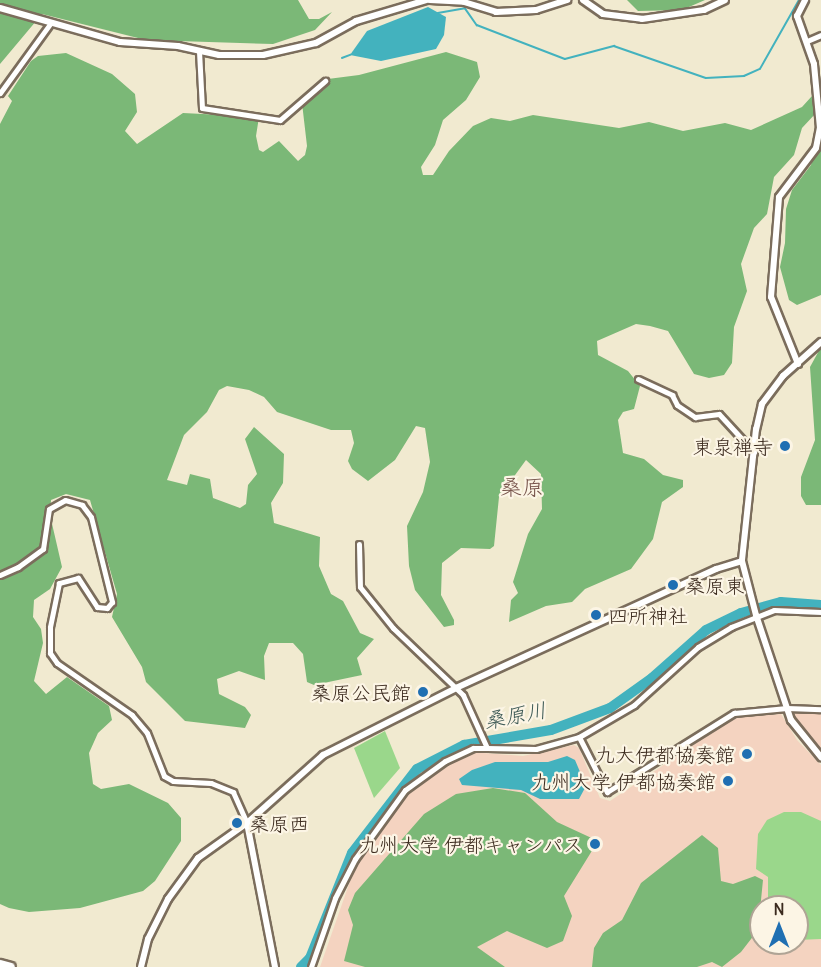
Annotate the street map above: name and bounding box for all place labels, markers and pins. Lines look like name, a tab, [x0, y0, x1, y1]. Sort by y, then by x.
place label: 東泉禅寺	[693, 434, 773, 458]
marker: 東泉禅寺	[778, 439, 792, 453]
place label: 桑原東	[685, 573, 745, 597]
marker: 桑原東	[666, 578, 680, 592]
place label: 四所神社	[608, 603, 688, 627]
marker: 四所神社	[589, 608, 603, 622]
place label: 桑原公民館	[311, 680, 411, 704]
marker: 桑原公民館	[416, 685, 430, 699]
place label: 九大伊都協奏館	[595, 742, 735, 766]
marker: 九大伊都協奏館	[740, 747, 754, 761]
place label: 九州大学 伊都協奏館	[531, 769, 716, 793]
marker: 九州大学 伊都協奏館	[721, 774, 735, 788]
place label: 桑原西	[249, 811, 309, 835]
marker: 桑原西	[230, 816, 244, 830]
place label: 九州大学 伊都キャンパス	[358, 832, 583, 856]
marker: 九州大学 伊都キャンパス	[588, 837, 602, 851]

